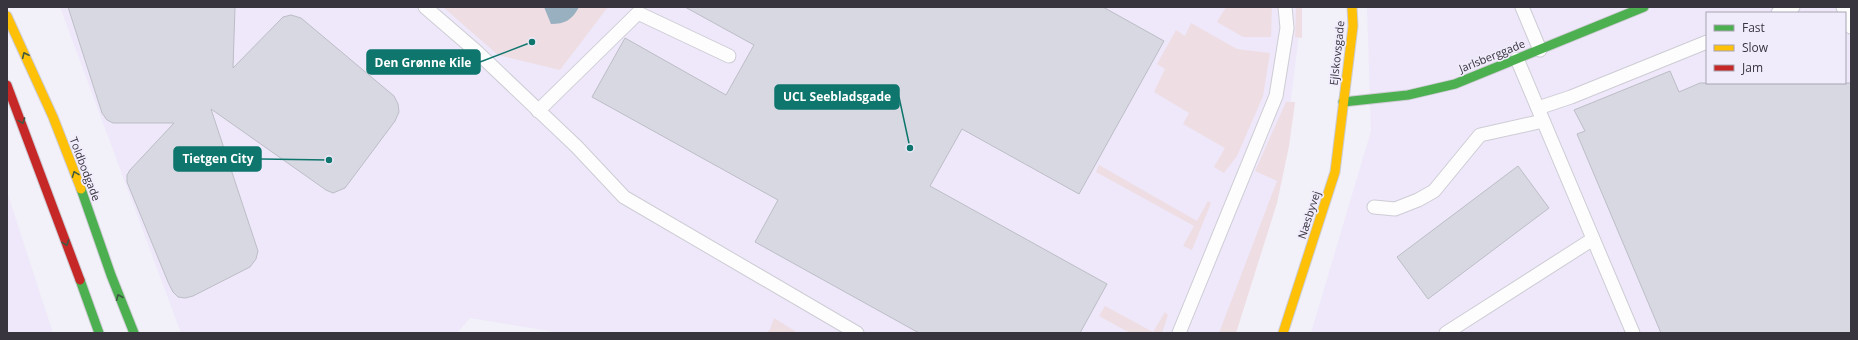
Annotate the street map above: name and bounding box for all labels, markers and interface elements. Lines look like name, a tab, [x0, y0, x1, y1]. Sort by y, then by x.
legend	[1706, 12, 1846, 84]
text: Fast	[1742, 19, 1765, 36]
street label: Ejlskovsgade	[1326, 20, 1347, 86]
street label: Jarlsberggade	[1456, 35, 1527, 76]
text: Slow	[1742, 39, 1769, 56]
callout: Den Grønne Kile	[367, 50, 480, 74]
one-way arrow	[22, 51, 30, 59]
text: Den Grønne Kile	[375, 54, 471, 71]
text: Jam	[1741, 59, 1763, 76]
callout: UCL Seebladsgade	[775, 85, 899, 109]
text: UCL Seebladsgade	[783, 88, 891, 105]
one-way arrow	[17, 118, 25, 125]
street label: Toldbodgade	[66, 135, 105, 203]
callout: Tietgen City	[174, 147, 261, 171]
text: Tietgen City	[182, 150, 254, 167]
one-way arrow	[72, 171, 80, 178]
street label: Næsbyvej	[1294, 189, 1323, 241]
one-way arrow	[61, 240, 70, 247]
one-way arrow	[115, 294, 123, 301]

